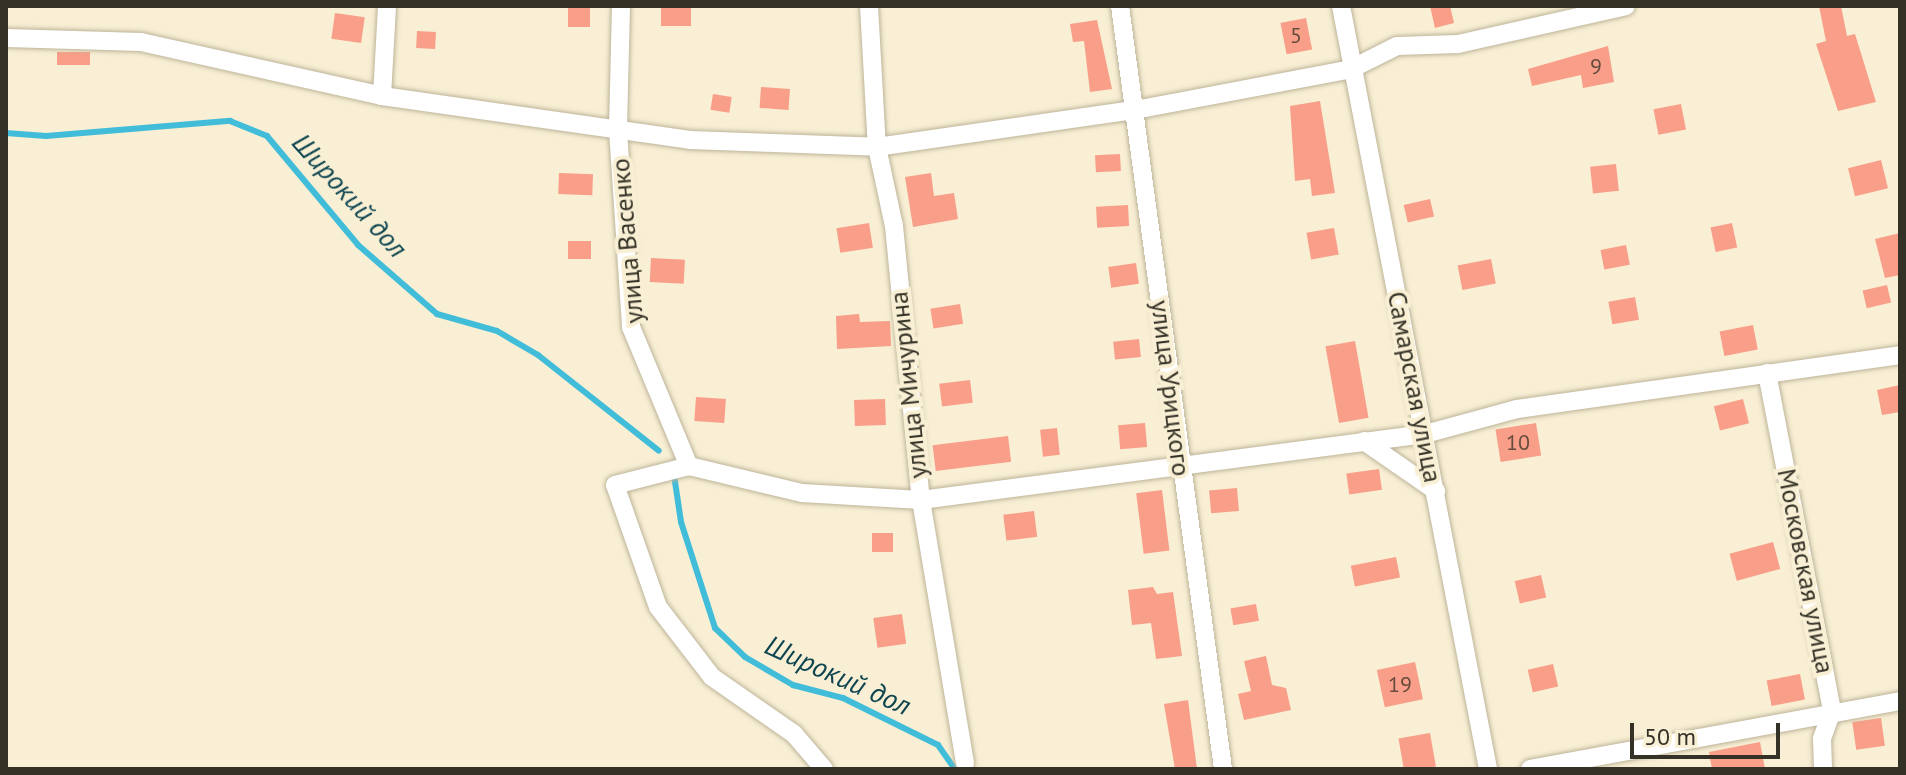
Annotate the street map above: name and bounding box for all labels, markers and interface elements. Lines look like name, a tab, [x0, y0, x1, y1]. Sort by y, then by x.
house number: 5	[1290, 23, 1302, 49]
house number: 9	[1590, 54, 1602, 80]
water label: Широкий дол	[285, 126, 415, 264]
street label: улица Васенко	[604, 157, 650, 325]
street label: Самарская улица	[1381, 289, 1449, 485]
street label: улица Мичурина	[883, 290, 933, 480]
street label: улица Урицкого	[1145, 298, 1197, 478]
house number: 10	[1506, 430, 1530, 456]
street label: Московская улица	[1771, 466, 1841, 676]
water label: Широкий дол	[760, 628, 916, 722]
house number: 19	[1388, 672, 1412, 698]
scale bar	[1634, 707, 1784, 757]
text: 50 m	[1644, 721, 1696, 752]

